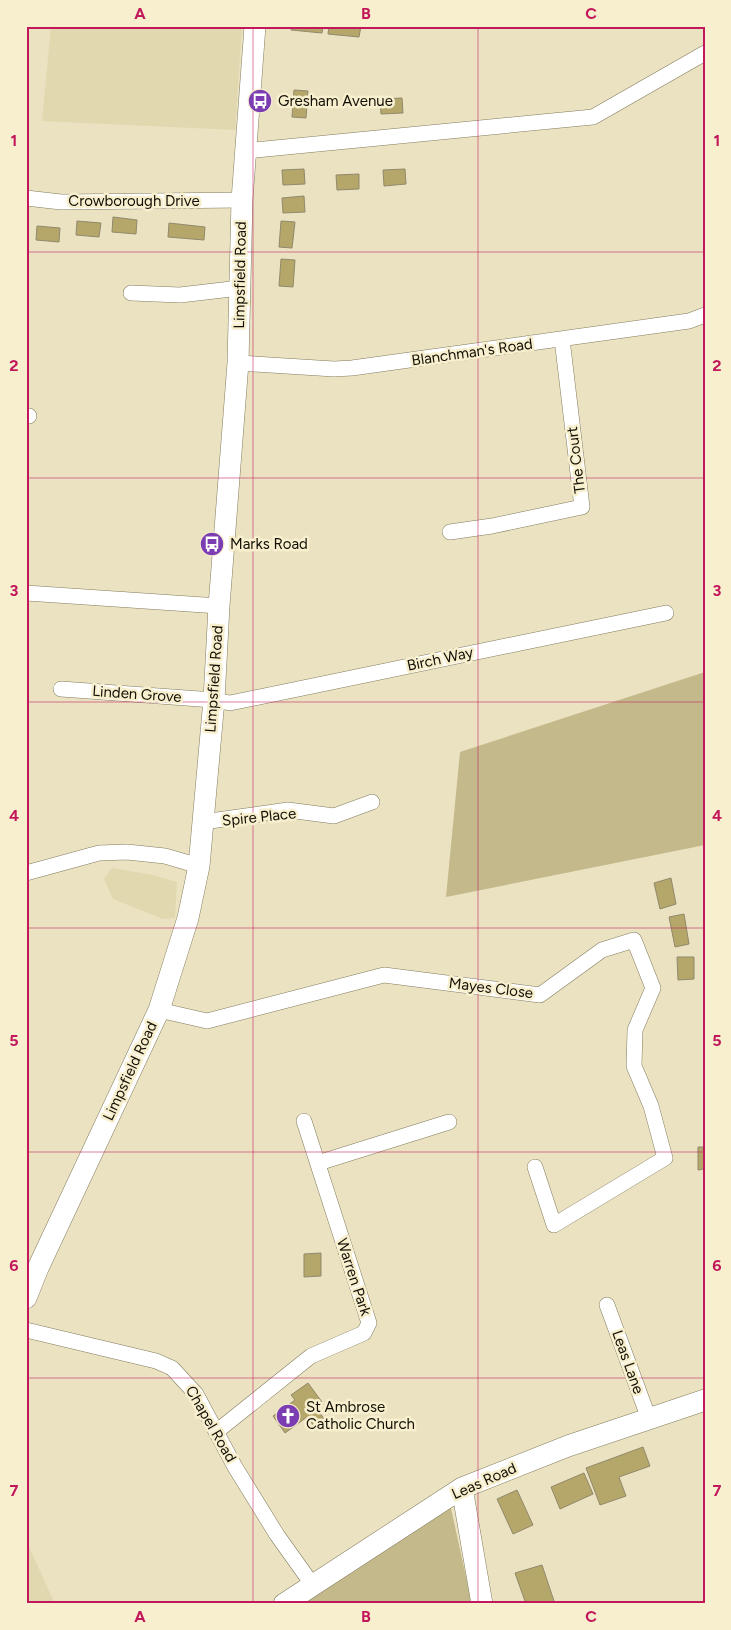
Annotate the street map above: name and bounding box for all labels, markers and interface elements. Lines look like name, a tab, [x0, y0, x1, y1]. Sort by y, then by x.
text: A	[134, 4, 146, 23]
text: B	[361, 4, 371, 23]
text: C	[585, 4, 597, 23]
bus stop icon: Gresham Avenue	[247, 88, 273, 114]
place label: Gresham Avenue	[278, 92, 393, 110]
text: 1	[11, 131, 17, 150]
text: 1	[714, 131, 720, 150]
street label: Crowborough Drive	[68, 192, 200, 210]
street label: Limpsfield Road	[230, 221, 250, 329]
street label: Blanchman's Road	[410, 335, 534, 369]
text: 2	[9, 356, 19, 375]
text: 2	[712, 356, 722, 375]
street label: The Court	[563, 425, 589, 494]
bus stop icon: Marks Road	[199, 531, 225, 557]
place label: Marks Road	[230, 535, 308, 553]
text: 3	[10, 581, 19, 600]
text: 3	[713, 581, 722, 600]
street label: Limpsfield Road	[201, 625, 227, 733]
street label: Birch Way	[405, 643, 475, 675]
street label: Linden Grove	[92, 682, 182, 706]
street label: Spire Place	[221, 804, 297, 830]
text: 4	[9, 806, 19, 825]
text: 4	[712, 806, 722, 825]
street label: Mayes Close	[448, 974, 534, 1002]
street label: Limpsfield Road	[99, 1019, 161, 1123]
text: 5	[9, 1031, 19, 1050]
text: 5	[712, 1031, 722, 1050]
street label: Warren Park	[333, 1236, 375, 1319]
text: 6	[9, 1256, 19, 1275]
text: 6	[712, 1256, 722, 1275]
street label: Leas Lane	[608, 1328, 648, 1396]
street label: Chapel Road	[182, 1383, 240, 1465]
place label: St Ambrose Catholic Church	[306, 1398, 415, 1433]
church icon: St Ambrose Catholic Church	[275, 1403, 301, 1429]
street label: Leas Road	[449, 1459, 519, 1503]
text: 7	[10, 1481, 19, 1500]
text: 7	[713, 1481, 722, 1500]
text: A	[134, 1607, 146, 1626]
text: B	[361, 1607, 371, 1626]
text: C	[585, 1607, 597, 1626]

